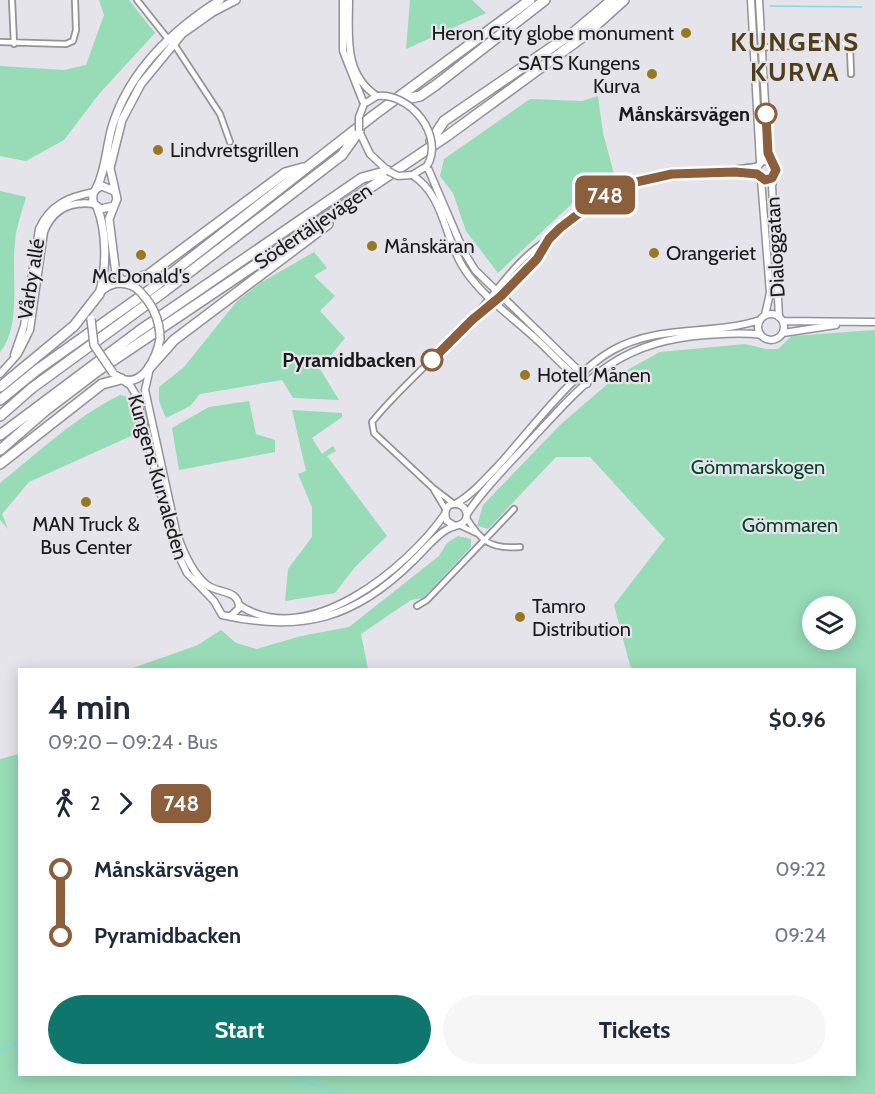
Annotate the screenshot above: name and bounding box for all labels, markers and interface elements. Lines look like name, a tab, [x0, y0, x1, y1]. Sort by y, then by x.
place label: Heron City globe monument	[432, 21, 674, 45]
marker: Heron City globe monument	[679, 26, 693, 40]
district label: KUNGENS KURVA	[730, 26, 860, 88]
place label: SATS Kungens Kurva	[518, 51, 640, 98]
marker: SATS Kungens Kurva	[645, 67, 659, 81]
place label: Månskärsvägen	[618, 102, 750, 126]
marker: Månskärsvägen	[755, 103, 777, 125]
place label: Lindvretsgrillen	[170, 138, 299, 162]
marker: Lindvretsgrillen	[151, 143, 165, 157]
line badge: 748	[570, 176, 640, 214]
street label: Södertäljevägen	[250, 178, 376, 274]
text: 748	[587, 183, 623, 208]
street label: Dialoggatan	[760, 196, 790, 298]
place label: Månskäran	[384, 234, 475, 258]
street label: Vårby allé	[13, 237, 49, 321]
marker: Månskäran	[365, 239, 379, 253]
place label: Orangeriet	[666, 241, 756, 265]
marker: Orangeriet	[647, 246, 661, 260]
marker: McDonald's	[134, 248, 148, 262]
place label: McDonald's	[92, 264, 190, 288]
place label: Pyramidbacken	[282, 348, 416, 372]
marker: Pyramidbacken	[421, 349, 443, 371]
place label: Hotell Månen	[537, 363, 651, 387]
marker: Hotell Månen	[518, 368, 532, 382]
street label: Kungens Kurvaleden	[123, 392, 193, 562]
park label: Gömmarskogen	[691, 455, 825, 479]
marker: MAN Truck & Bus Center	[79, 495, 93, 509]
place label: MAN Truck & Bus Center	[32, 512, 140, 559]
park label: Gömmaren	[742, 513, 838, 537]
place label: Tamro Distribution	[532, 594, 631, 641]
map controls	[802, 596, 856, 650]
button: layers	[802, 596, 856, 650]
marker: Tamro Distribution	[513, 610, 527, 624]
text: 4 min	[48, 687, 131, 727]
text: $0.96	[769, 706, 826, 733]
text: 09:20 – 09:24 · Bus	[48, 730, 218, 754]
icon: walk	[48, 787, 81, 820]
icon: forward	[109, 787, 142, 820]
text: 2	[90, 791, 100, 815]
text: 748	[163, 791, 199, 816]
text: Månskärsvägen	[94, 856, 239, 883]
text: 09:22	[776, 857, 826, 881]
text: Pyramidbacken	[94, 922, 241, 949]
text: 09:24	[774, 923, 826, 947]
button: Start	[48, 995, 431, 1064]
button: Tickets	[443, 995, 826, 1064]

